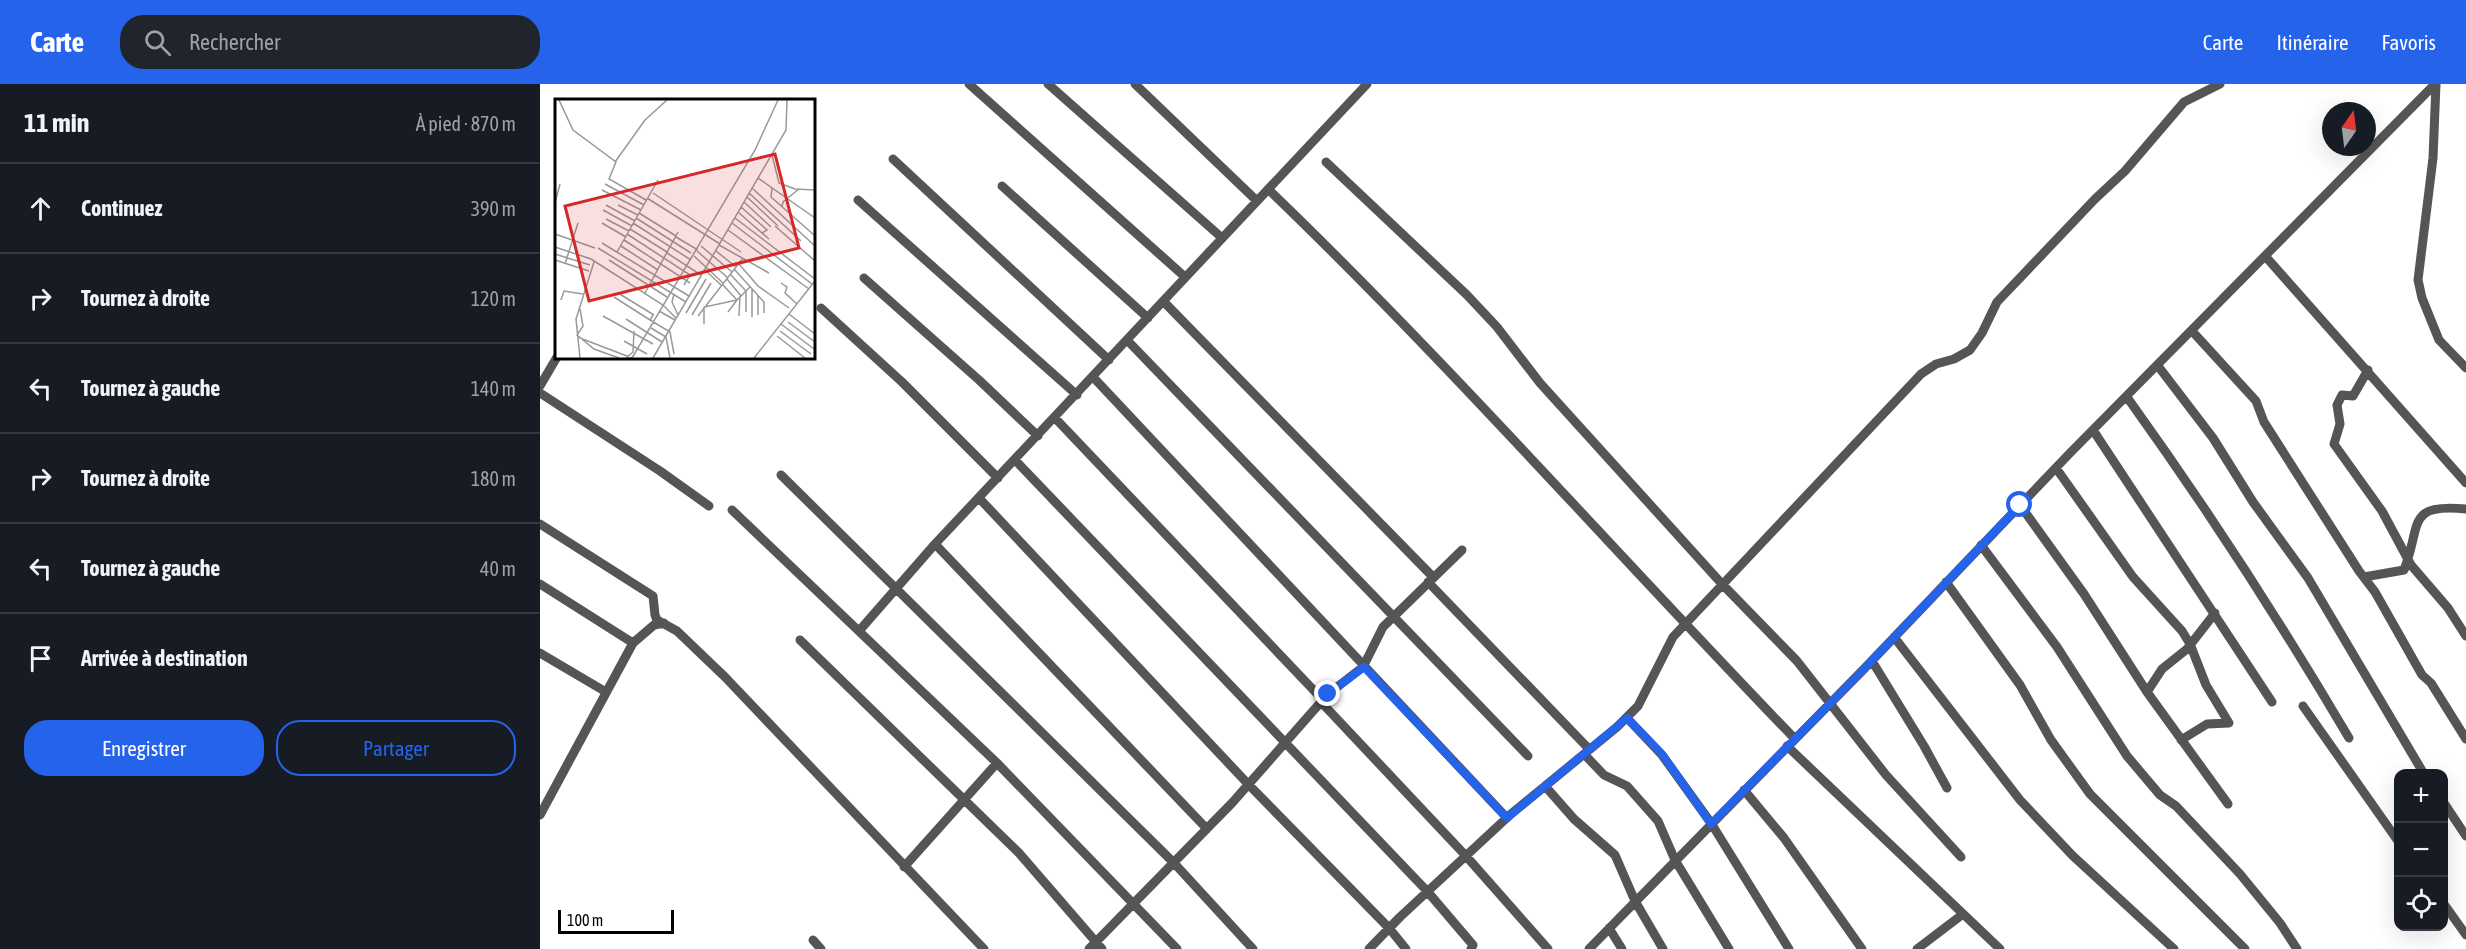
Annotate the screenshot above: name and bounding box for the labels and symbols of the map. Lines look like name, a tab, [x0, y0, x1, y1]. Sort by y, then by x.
inset map	[555, 99, 814, 358]
north arrow	[2322, 102, 2376, 156]
route start	[2006, 491, 2032, 517]
route end	[1314, 680, 1340, 706]
scale bar	[558, 907, 674, 934]

